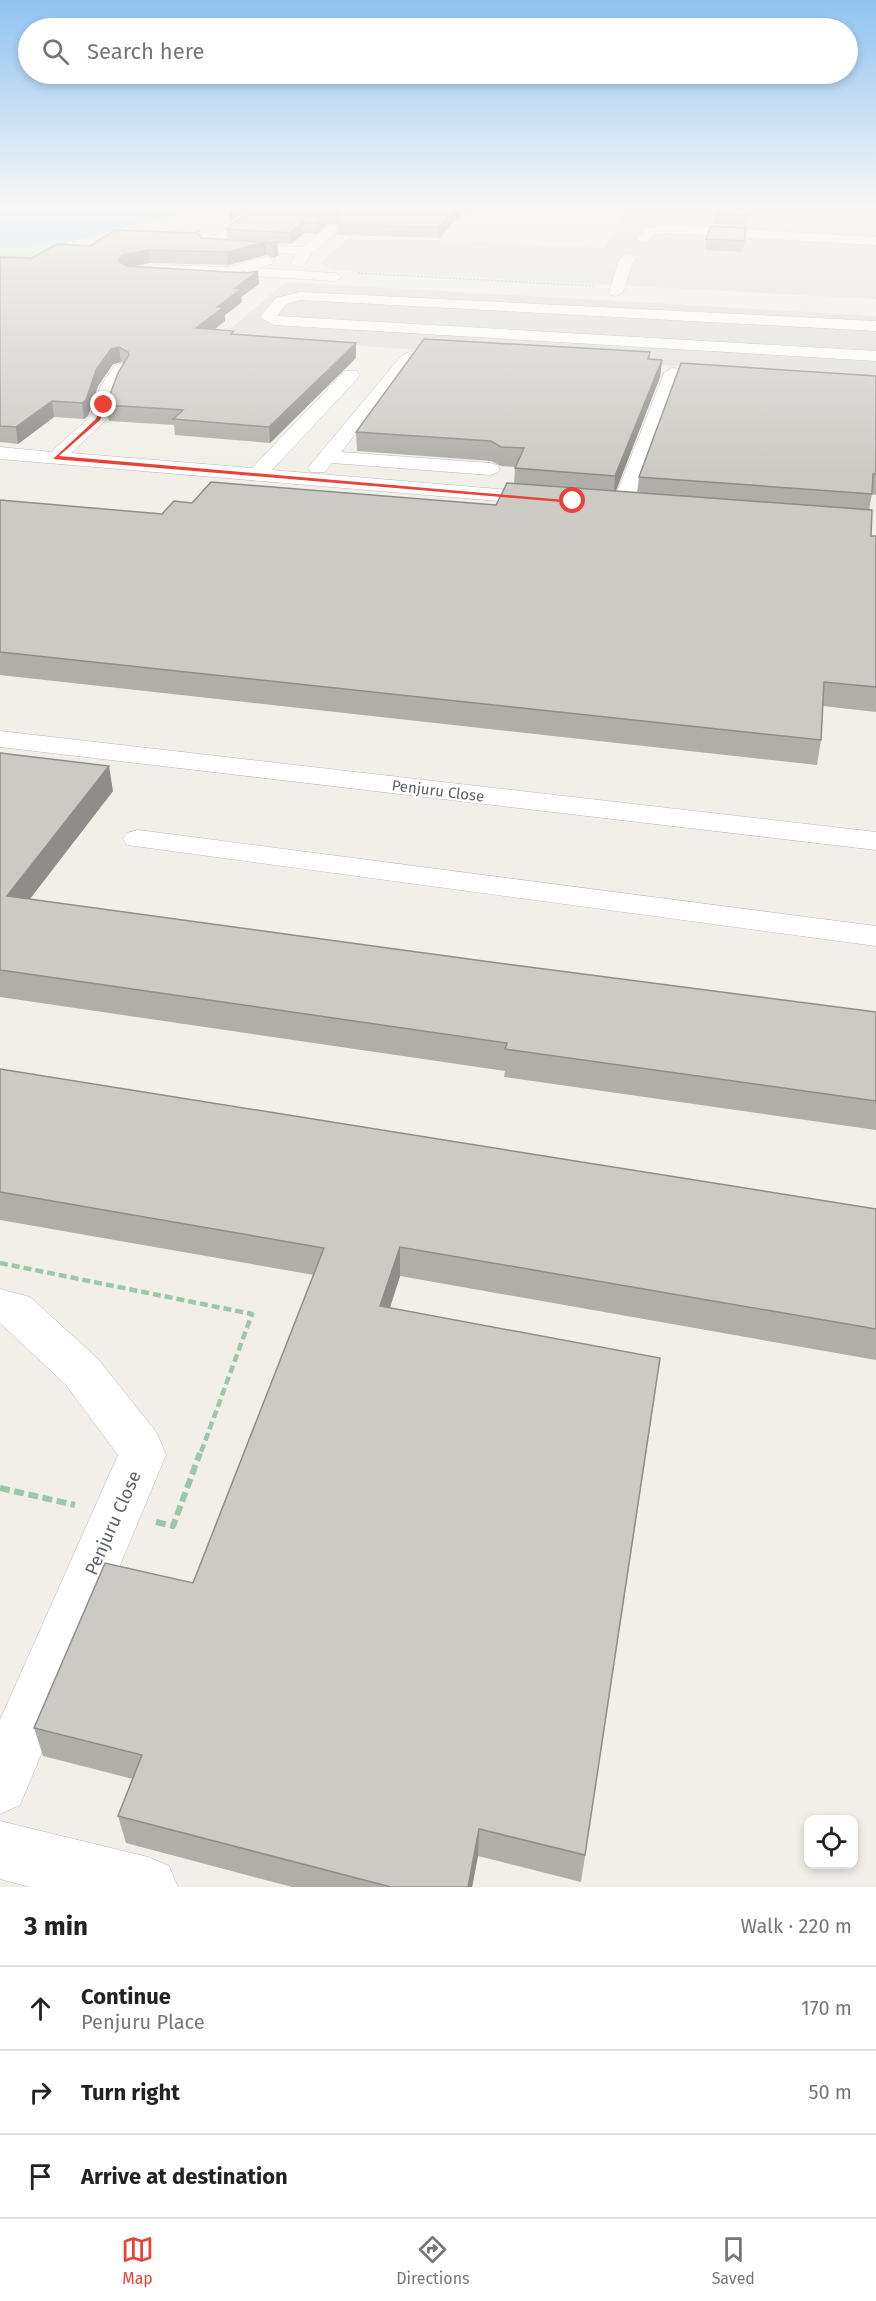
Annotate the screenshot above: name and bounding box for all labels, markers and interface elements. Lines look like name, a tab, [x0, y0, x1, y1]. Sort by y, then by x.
search box	[18, 18, 858, 84]
icon: search	[39, 35, 72, 68]
text: Search here	[87, 38, 205, 65]
route end	[90, 391, 116, 417]
route start	[559, 487, 585, 513]
street label: Penjuru Close	[391, 776, 485, 806]
street label: Penjuru Close	[80, 1467, 146, 1579]
map controls	[804, 1815, 858, 1869]
button: locate	[804, 1815, 858, 1869]
text: 3 min	[24, 1911, 88, 1942]
text: Walk · 220 m	[741, 1914, 852, 1938]
text: Continue	[81, 1983, 171, 2010]
icon: ahead	[24, 1992, 57, 2025]
text: 170 m	[801, 1996, 852, 2020]
text: Penjuru Place	[81, 2010, 205, 2034]
icon: right	[24, 2076, 57, 2109]
text: Turn right	[81, 2079, 180, 2106]
text: 50 m	[808, 2080, 852, 2104]
icon: arrive	[24, 2160, 57, 2193]
text: Arrive at destination	[81, 2163, 288, 2190]
tab: Map	[121, 2233, 154, 2288]
tab: Directions	[396, 2233, 470, 2288]
tab: Saved	[712, 2233, 755, 2288]

